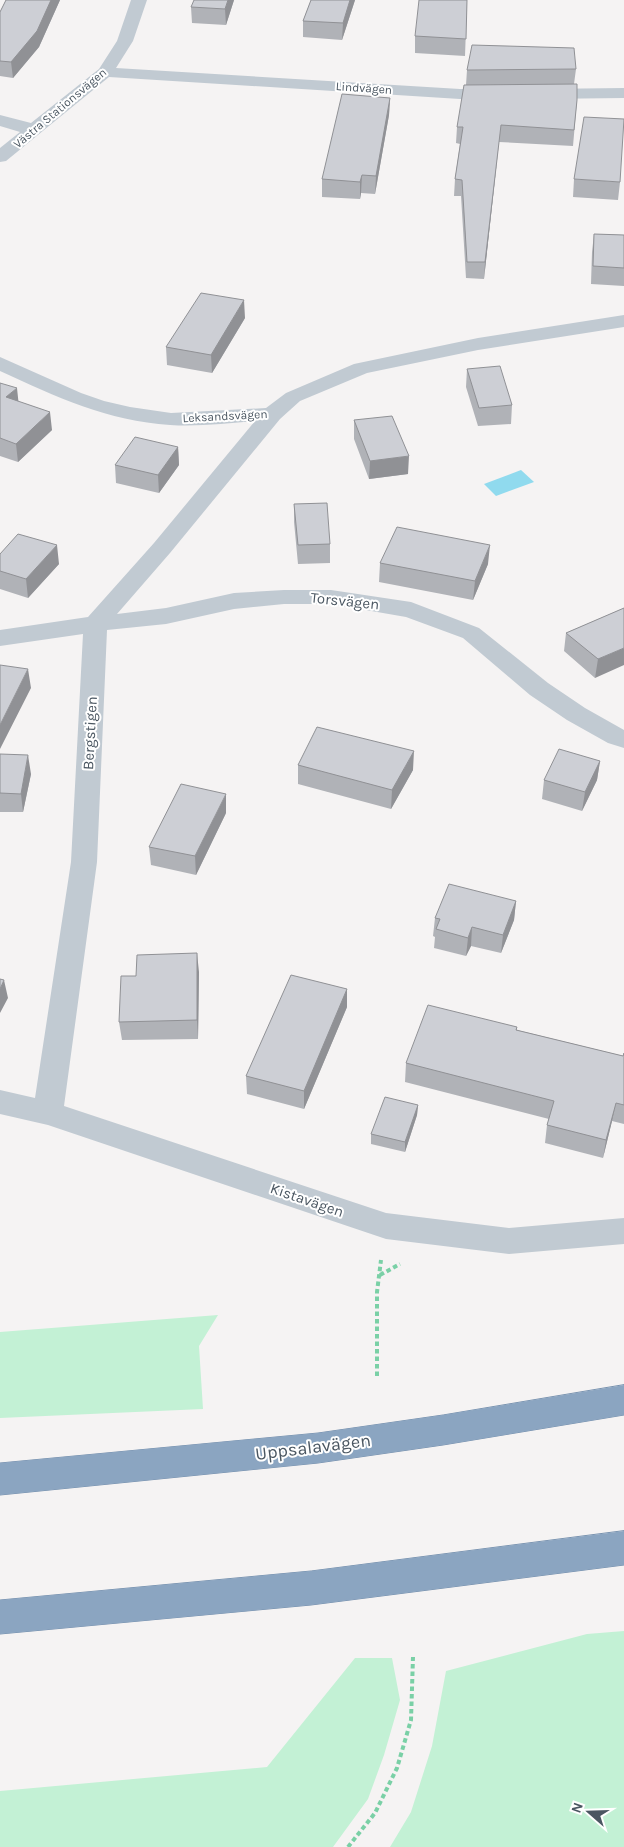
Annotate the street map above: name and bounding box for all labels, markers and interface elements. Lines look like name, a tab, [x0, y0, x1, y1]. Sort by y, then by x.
street label: Västra Stationsvägen	[11, 65, 109, 151]
street label: Lindvägen	[335, 79, 393, 97]
street label: Leksandsvägen	[182, 407, 268, 425]
street label: Torsvägen	[310, 588, 380, 614]
street label: Bergstigen	[79, 696, 101, 770]
street label: Kistavägen	[268, 1179, 346, 1221]
street label: Uppsalavägen	[254, 1429, 372, 1465]
north arrow	[564, 1787, 614, 1837]
text: N	[568, 1800, 587, 1815]

